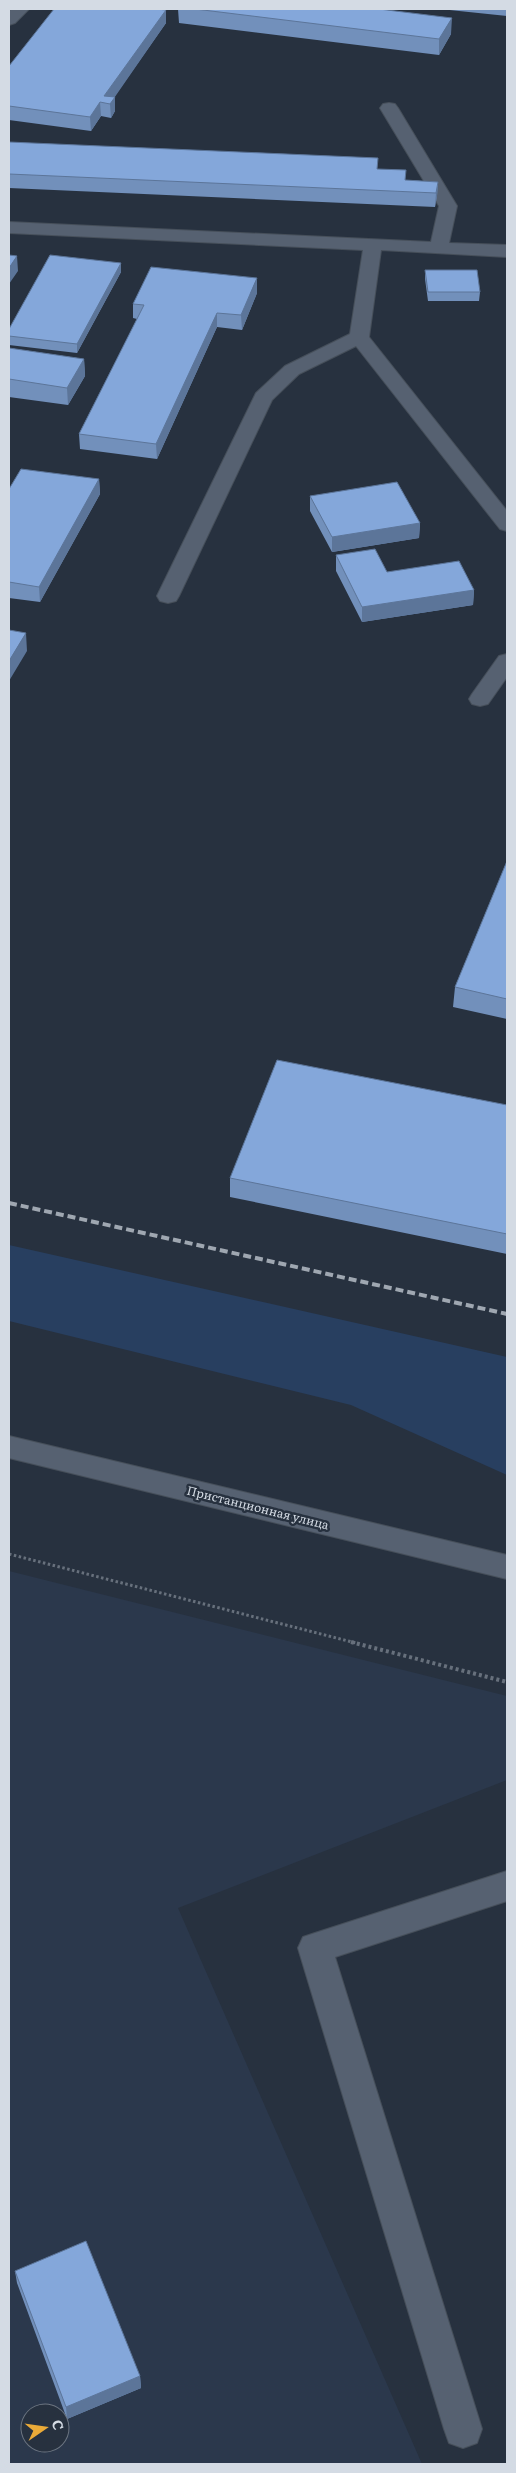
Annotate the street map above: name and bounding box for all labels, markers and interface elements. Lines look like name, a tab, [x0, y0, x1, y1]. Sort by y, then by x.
street label: Пристанционная улица	[185, 1481, 331, 1534]
north arrow	[20, 2403, 70, 2453]
text: С	[48, 2418, 70, 2432]

